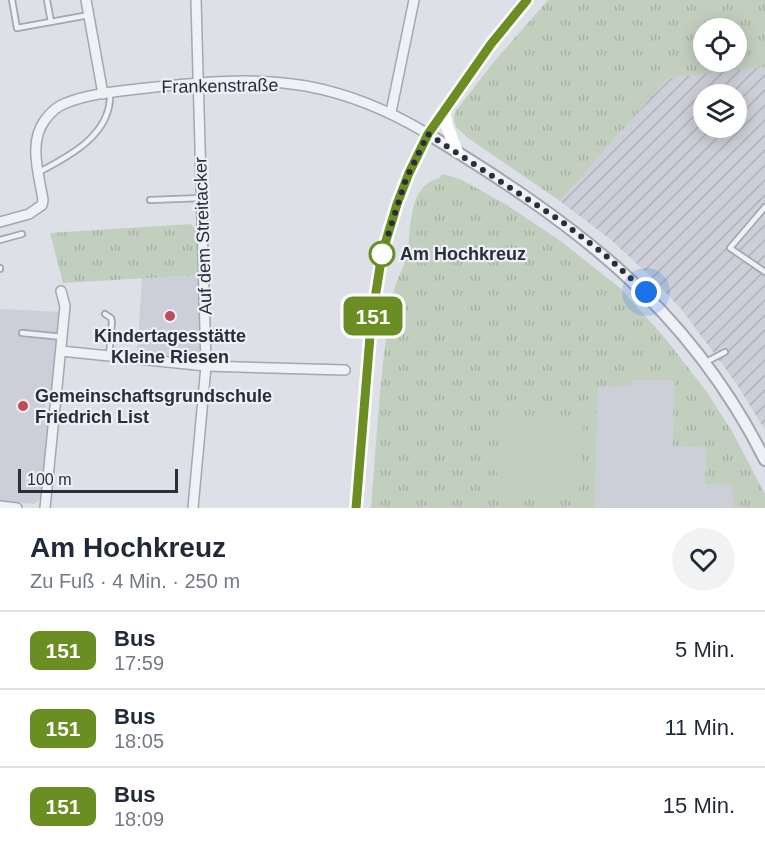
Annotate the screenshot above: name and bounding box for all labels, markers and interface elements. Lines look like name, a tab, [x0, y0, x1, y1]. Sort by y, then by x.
map controls	[693, 18, 747, 138]
button: locate	[693, 18, 747, 72]
street label: Frankenstraße	[161, 75, 279, 97]
button: layers	[693, 84, 747, 138]
street label: Auf dem Streitacker	[190, 157, 216, 315]
marker: Am Hochkreuz	[369, 241, 395, 267]
place label: Am Hochkreuz	[400, 244, 526, 264]
your location	[631, 277, 661, 307]
line badge: 151	[338, 296, 407, 336]
text: 151	[355, 305, 391, 328]
marker: Kindertagesstätte Kleine Riesen	[163, 309, 177, 323]
place label: Kindertagesstätte Kleine Riesen	[94, 326, 246, 367]
place label: Gemeinschaftsgrundschule Friedrich List	[35, 386, 272, 427]
marker: Gemeinschaftsgrundschule Friedrich List	[16, 399, 30, 413]
scale bar	[18, 466, 178, 493]
text: 100 m	[27, 471, 71, 488]
button: heart	[672, 528, 735, 591]
text: Am Hochkreuz	[30, 532, 226, 563]
text: Zu Fuß · 4 Min. · 250 m	[30, 570, 240, 592]
text: Bus	[114, 626, 156, 651]
text: 5 Min.	[675, 637, 735, 662]
text: 151	[45, 639, 81, 662]
text: 17:59	[114, 652, 164, 674]
text: Bus	[114, 704, 156, 729]
text: 11 Min.	[664, 715, 735, 740]
text: 151	[45, 717, 81, 740]
text: 18:05	[114, 730, 164, 752]
text: Bus	[114, 782, 156, 807]
text: 15 Min.	[663, 793, 735, 818]
text: 151	[45, 795, 81, 818]
text: 18:09	[114, 808, 164, 830]

